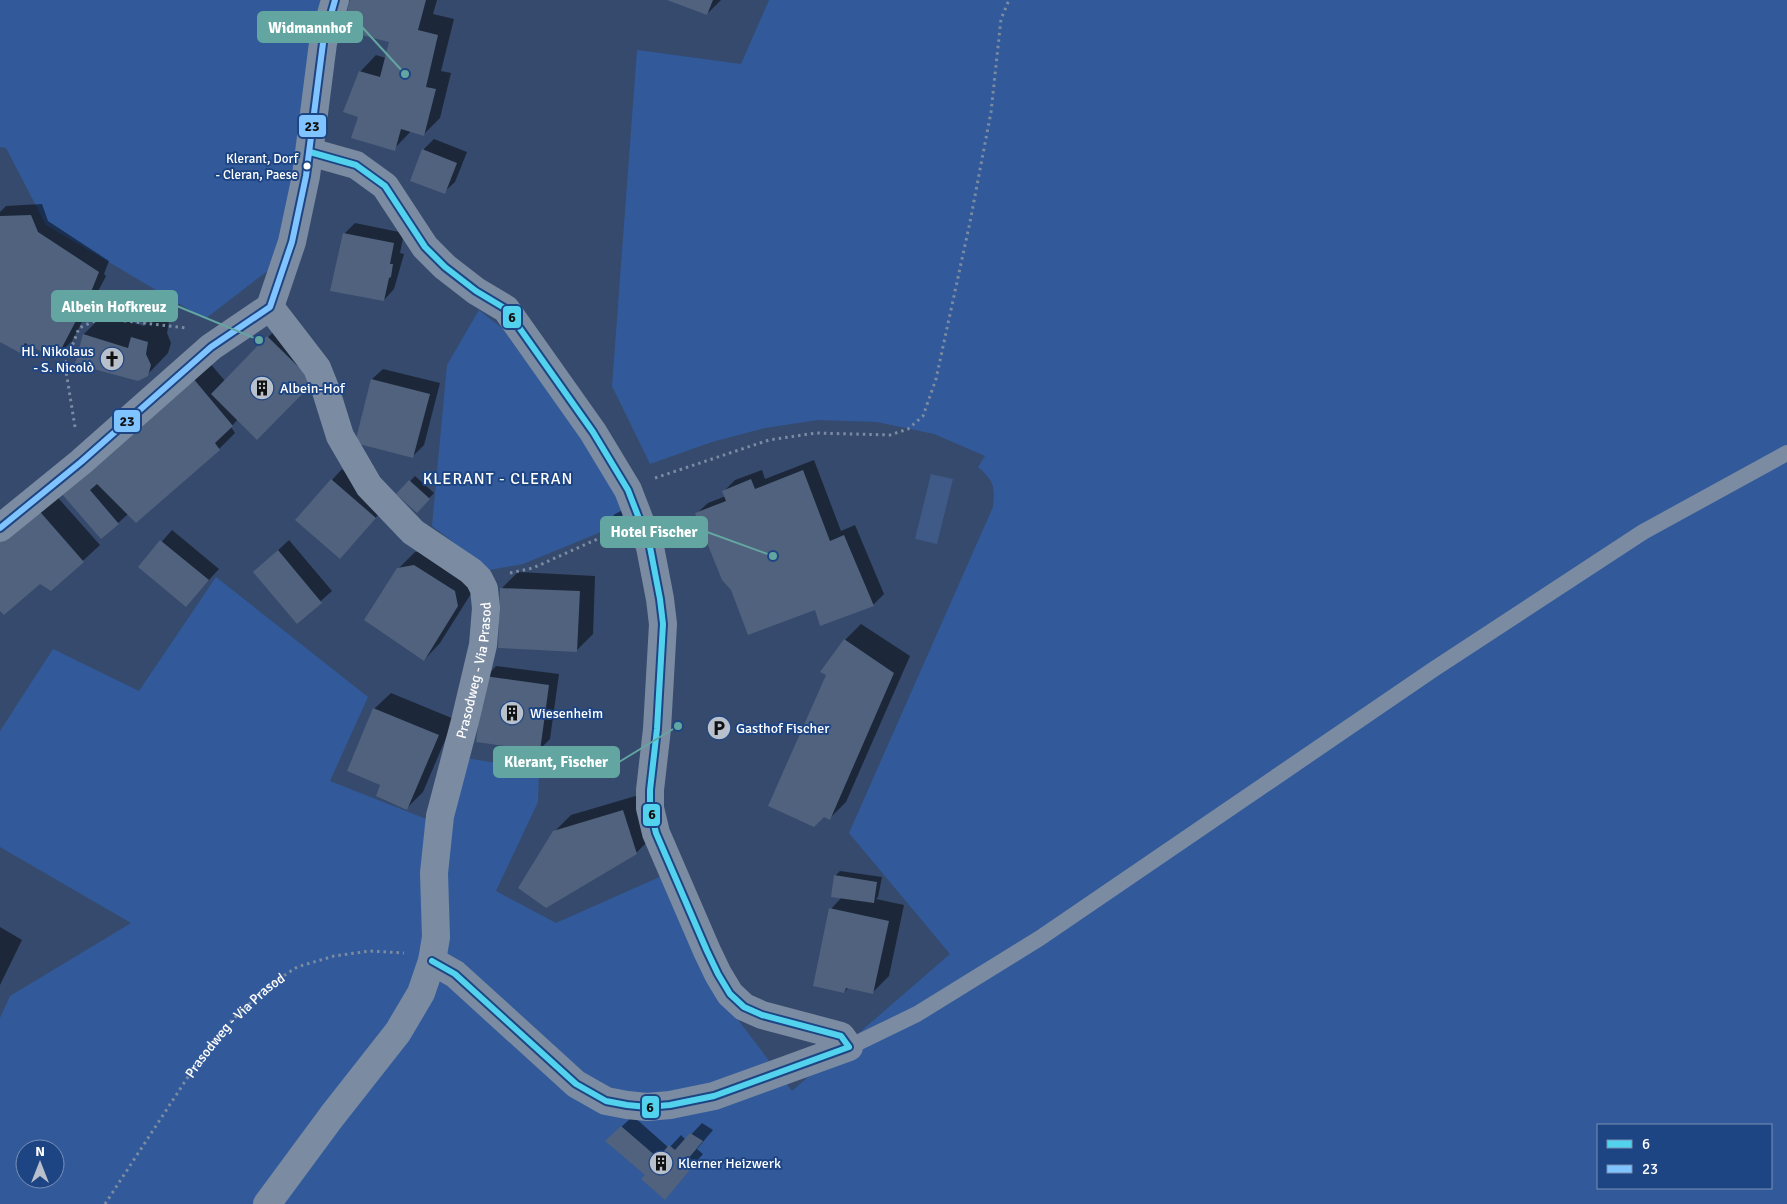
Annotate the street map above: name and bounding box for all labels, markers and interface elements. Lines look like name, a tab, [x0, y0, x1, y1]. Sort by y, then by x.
callout: Widmannhof	[258, 12, 362, 42]
text: Widmannhof	[268, 19, 353, 37]
line badge: 23	[298, 114, 327, 138]
text: 23	[304, 118, 320, 135]
place label: Klerant, Dorf - Cleran, Paese	[215, 151, 299, 183]
marker: Klerant, Dorf - Cleran, Paese	[302, 161, 312, 171]
callout: Albein Hofkreuz	[52, 291, 177, 321]
text: Albein Hofkreuz	[61, 298, 167, 316]
line badge: 6	[502, 305, 522, 329]
text: 6	[508, 309, 516, 326]
place label: Hl. Nikolaus - S. Nicolò	[21, 343, 94, 376]
church icon: Hl. Nikolaus - S. Nicolò	[99, 346, 125, 372]
building icon: Albein-Hof	[249, 375, 275, 401]
place label: Albein-Hof	[280, 380, 346, 397]
line badge: 23	[113, 409, 141, 433]
text: 23	[119, 413, 135, 430]
district label: KLERANT - CLERAN	[423, 469, 573, 489]
callout: Hotel Fischer	[601, 517, 707, 547]
text: Hotel Fischer	[611, 523, 697, 541]
street label: Prasodweg - Via Prasod	[452, 601, 495, 740]
building icon: Wiesenheim	[499, 700, 525, 726]
place label: Wiesenheim	[530, 705, 603, 722]
parking icon: Gasthof Fischer	[706, 715, 732, 741]
place label: Gasthof Fischer	[736, 720, 830, 737]
callout: Klerant, Fischer	[494, 747, 619, 777]
text: Klerant, Fischer	[504, 753, 608, 771]
line badge: 6	[642, 803, 661, 827]
text: 6	[648, 806, 656, 823]
street label: Prasodweg - Via Prasod	[181, 969, 288, 1081]
line badge: 6	[641, 1095, 660, 1119]
text: 6	[646, 1099, 654, 1116]
legend	[1597, 1124, 1772, 1189]
text: 6	[1642, 1135, 1650, 1153]
north arrow	[15, 1139, 65, 1189]
text: N	[35, 1143, 45, 1160]
building icon: Klerner Heizwerk	[648, 1150, 674, 1176]
place label: Klerner Heizwerk	[678, 1155, 781, 1172]
text: 23	[1642, 1160, 1658, 1178]

